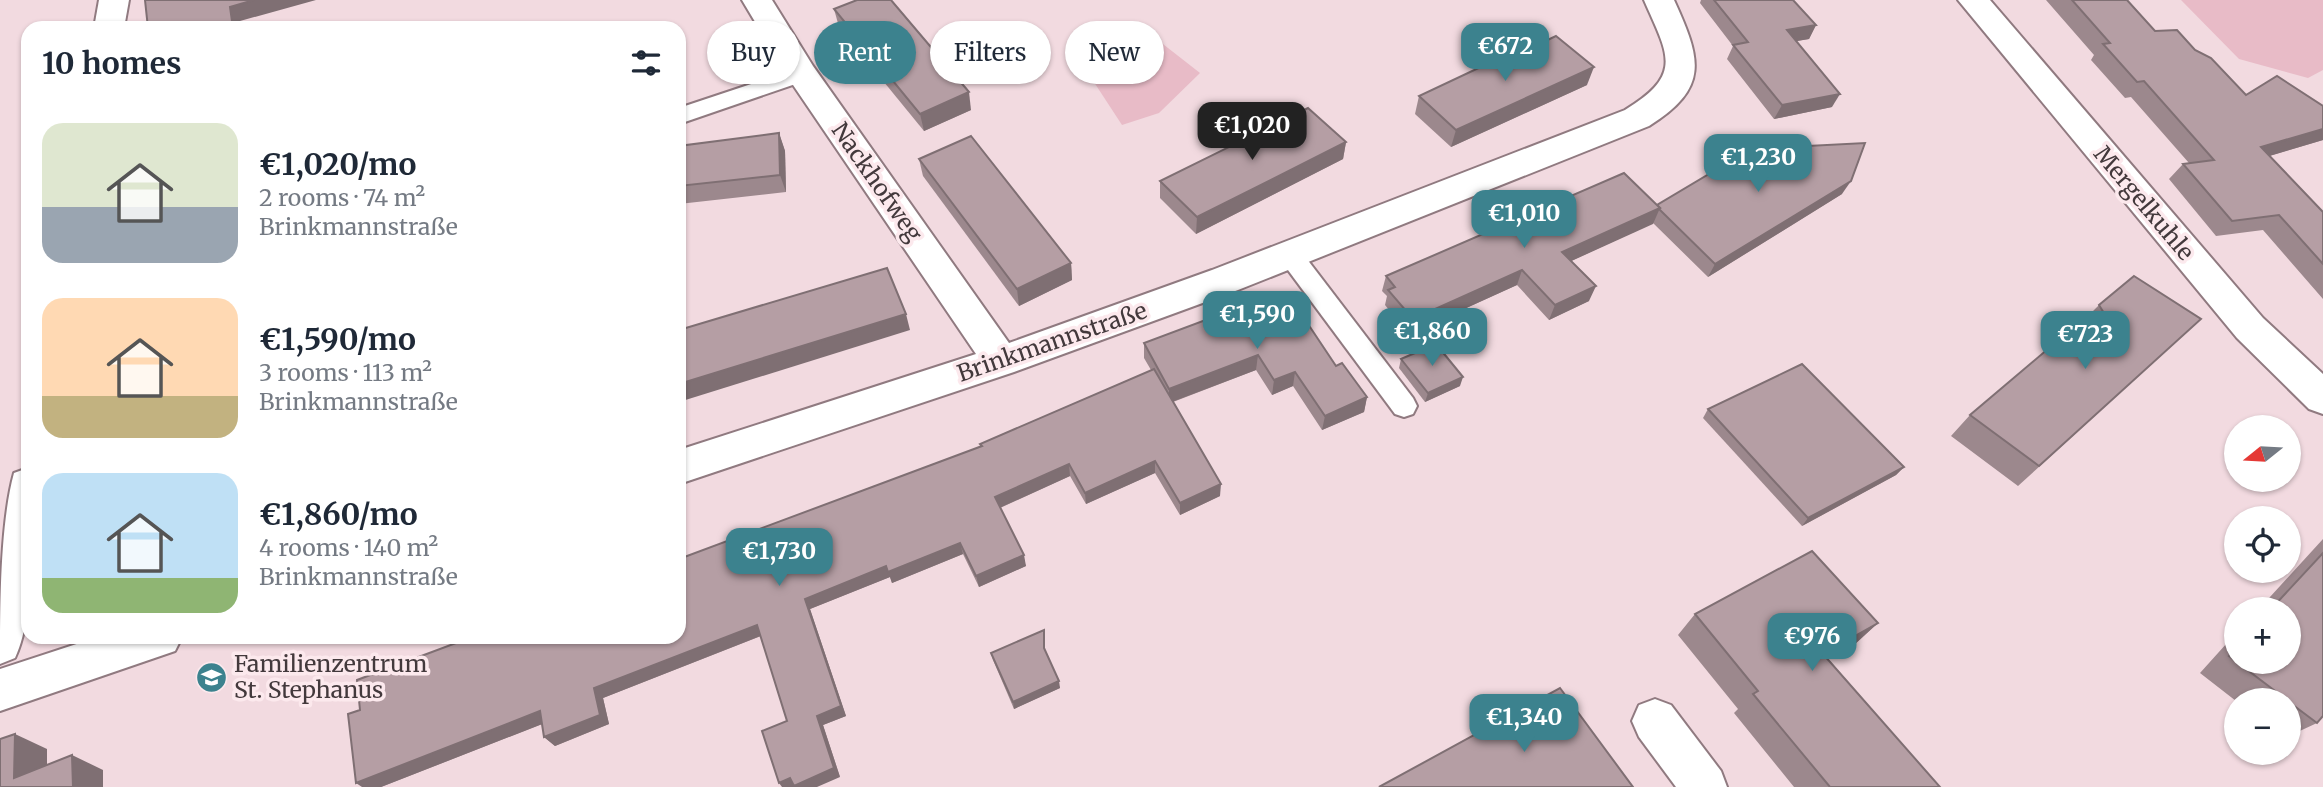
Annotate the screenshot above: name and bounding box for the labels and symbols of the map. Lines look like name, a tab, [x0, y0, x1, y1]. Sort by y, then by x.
pin: €672	[1464, 24, 1546, 83]
pin: €1,020	[1195, 102, 1309, 162]
street label: Nackhofweg	[826, 117, 929, 247]
pin: €1,230	[1701, 134, 1815, 194]
street label: Mergelkuhle	[2088, 140, 2201, 266]
pin: €1,010	[1467, 190, 1581, 250]
pin: €1,590	[1200, 292, 1314, 351]
street label: Brinkmannstraße	[953, 295, 1151, 388]
pin: €1,860	[1375, 308, 1489, 368]
pin: €723	[2044, 312, 2126, 371]
north arrow	[2224, 415, 2301, 492]
pin: €1,730	[722, 528, 836, 588]
pin: €976	[1771, 614, 1853, 673]
place label: Familienzentrum St. Stephanus	[234, 649, 427, 704]
school or university icon: Familienzentrum St. Stephanus	[194, 660, 228, 694]
pin: €1,340	[1467, 694, 1581, 754]

